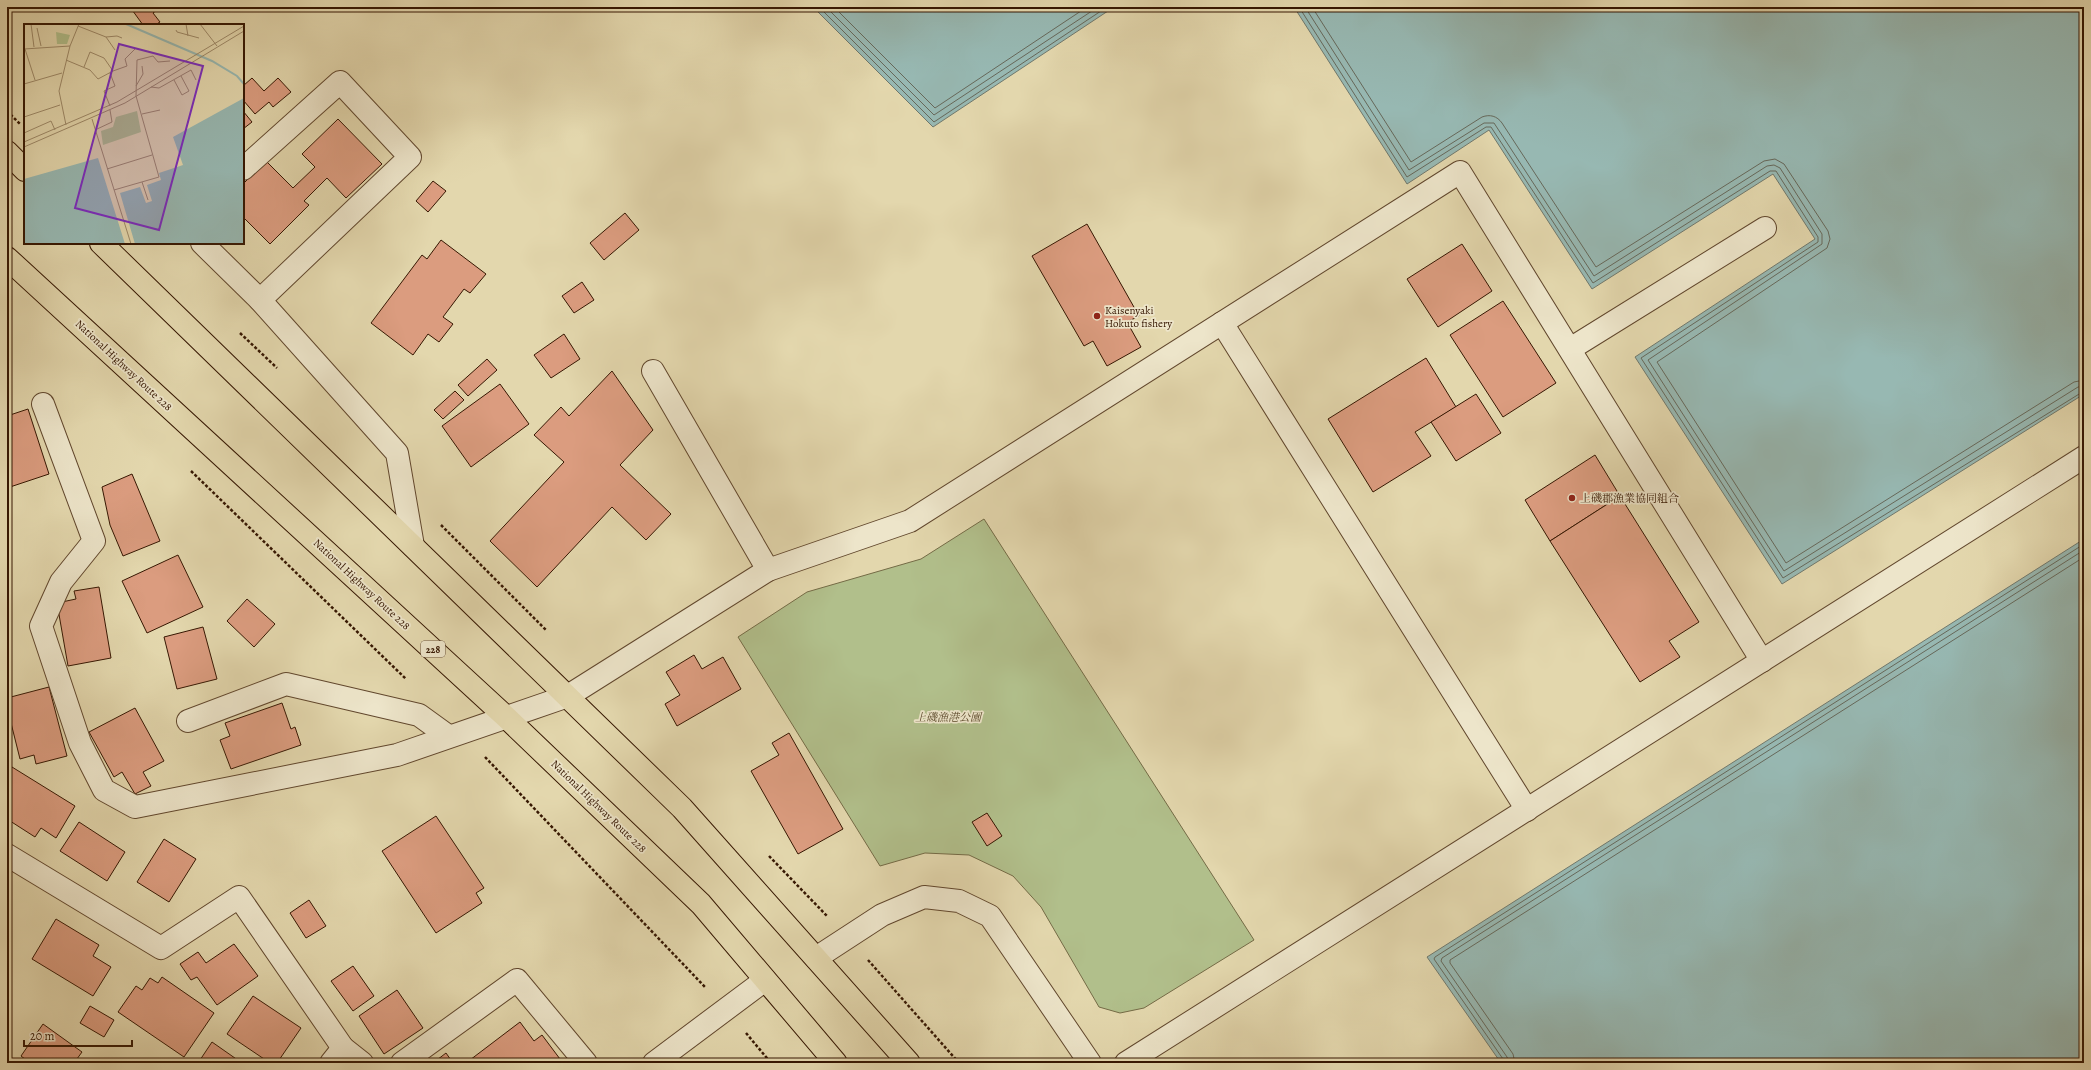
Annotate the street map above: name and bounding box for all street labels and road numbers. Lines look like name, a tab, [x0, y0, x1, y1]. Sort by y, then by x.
street label: National Highway Route 228	[72, 316, 175, 414]
street label: National Highway Route 228	[310, 535, 413, 633]
road number: 228	[421, 641, 445, 657]
street label: National Highway Route 228	[548, 757, 650, 856]

